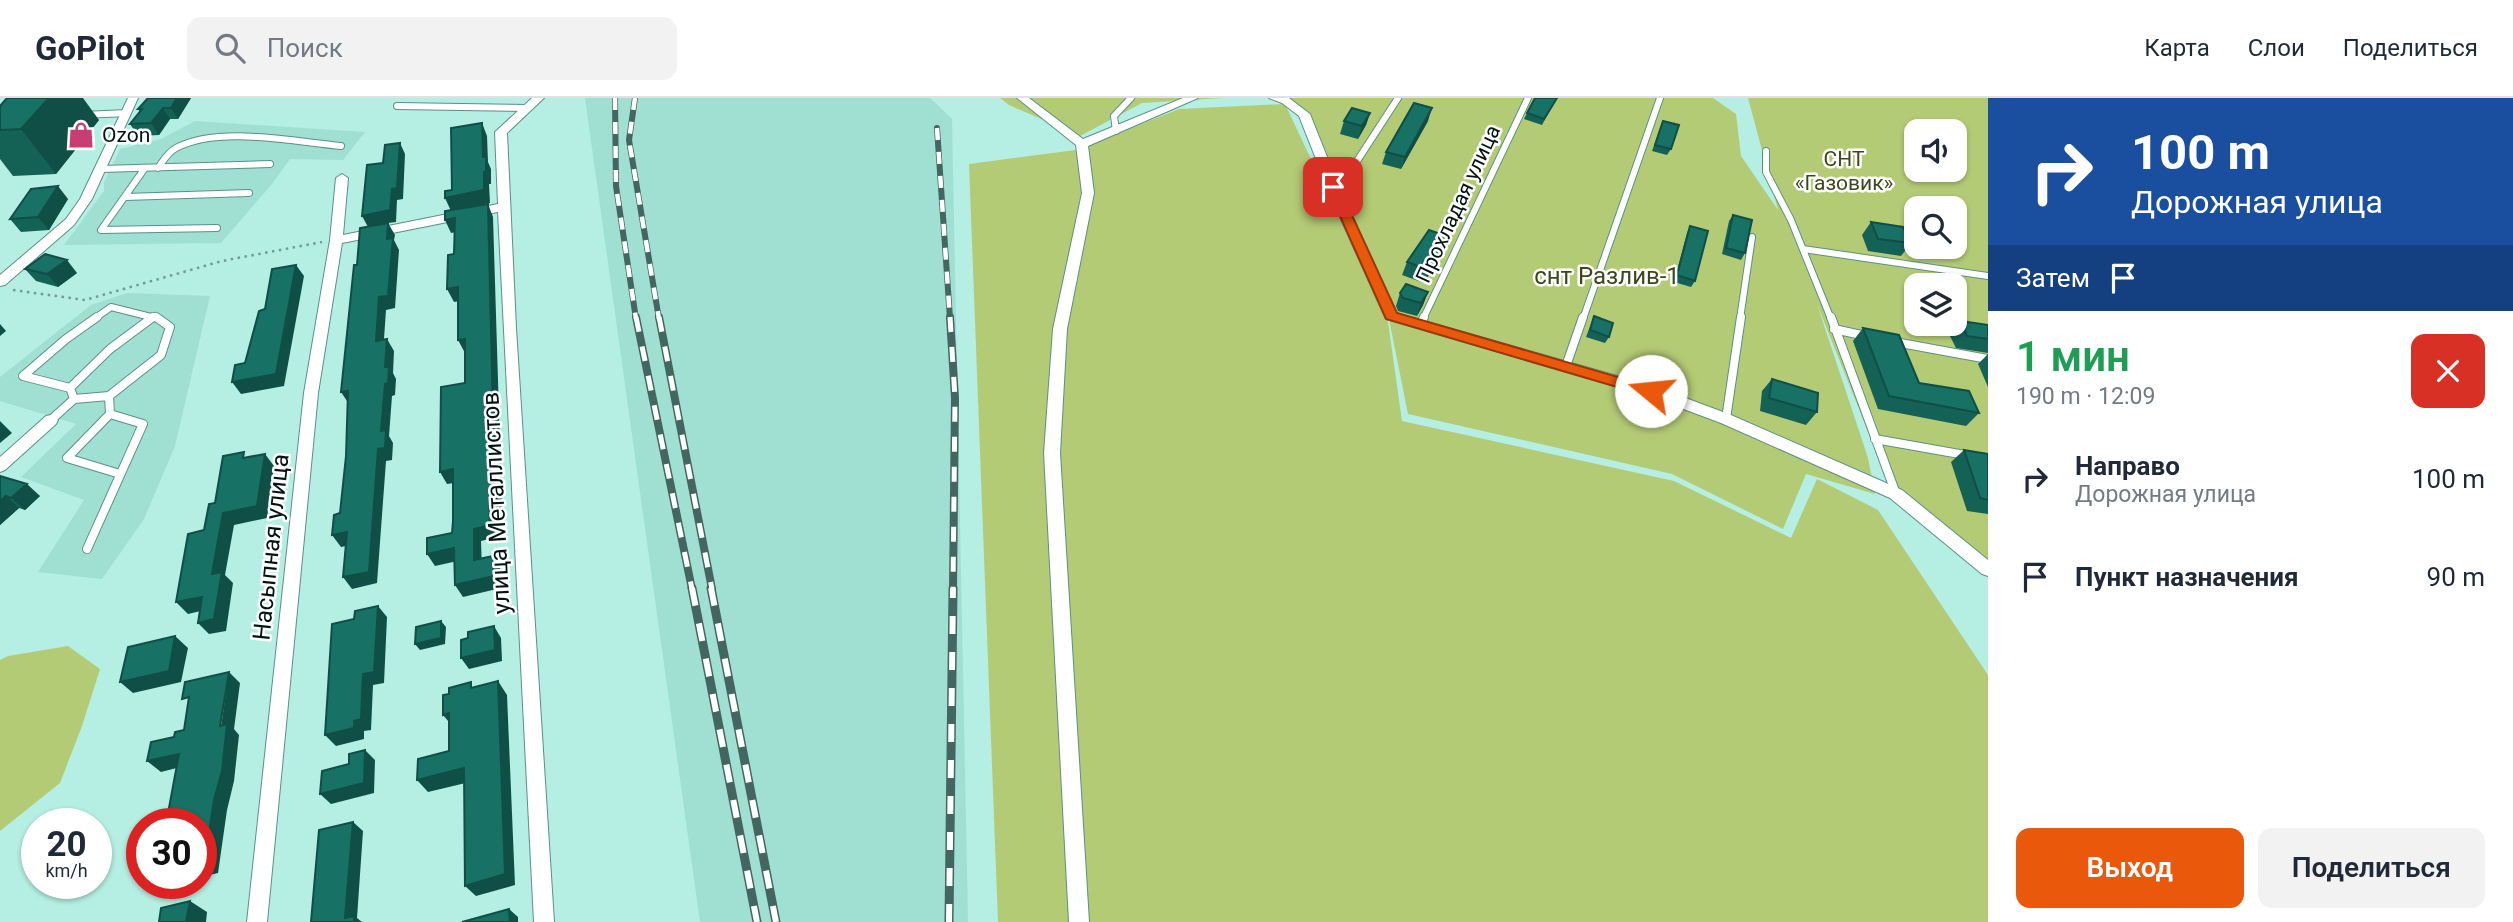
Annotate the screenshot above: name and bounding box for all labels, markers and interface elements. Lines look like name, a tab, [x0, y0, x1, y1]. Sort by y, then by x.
search box	[187, 17, 677, 80]
text: GoPilot	[35, 29, 145, 68]
icon: search	[211, 29, 249, 67]
text: Поиск	[267, 33, 343, 63]
text: Карта	[2144, 34, 2210, 62]
text: Слои	[2248, 34, 2305, 62]
text: Поделиться	[2343, 34, 2478, 62]
map controls	[1904, 119, 1967, 336]
button: sound	[1904, 119, 1967, 182]
shop icon: Ozon	[66, 120, 96, 150]
street label: Прохладая улица	[1411, 121, 1505, 287]
place label: Ozon	[102, 123, 150, 147]
text: 100 m	[2131, 124, 2270, 181]
icon: right	[2016, 126, 2107, 217]
park label: СНТ «Газовик»	[1795, 147, 1894, 195]
pin	[1303, 157, 1363, 217]
icon: arrive	[1314, 168, 1352, 206]
text: Дорожная улица	[2131, 183, 2383, 221]
button: search	[1904, 196, 1967, 259]
icon: arrive	[2104, 259, 2142, 297]
park label: снт Разлив-1	[1534, 262, 1680, 290]
text: Затем	[2016, 263, 2090, 293]
button: layers	[1904, 273, 1967, 336]
text: 1 мин	[2016, 332, 2130, 381]
button: close	[2411, 334, 2485, 408]
position arrow	[1614, 354, 1688, 428]
text: 190 m · 12:09	[2016, 383, 2155, 410]
street label: улица Металлистов	[476, 391, 516, 615]
text: Направо	[2075, 451, 2180, 481]
street label: Насыпная улица	[247, 452, 295, 642]
icon: right	[2016, 460, 2054, 498]
text: 100 m	[2412, 464, 2485, 494]
text: Дорожная улица	[2075, 481, 2256, 508]
icon: arrive	[2016, 558, 2054, 596]
text: Пункт назначения	[2075, 562, 2299, 592]
text: 90 m	[2427, 562, 2485, 592]
speed limit sign: 30	[126, 808, 217, 899]
text: 20	[46, 824, 87, 865]
button: Выход	[2016, 828, 2244, 908]
button: Поделиться	[2258, 828, 2485, 908]
text: km/h	[45, 860, 88, 881]

